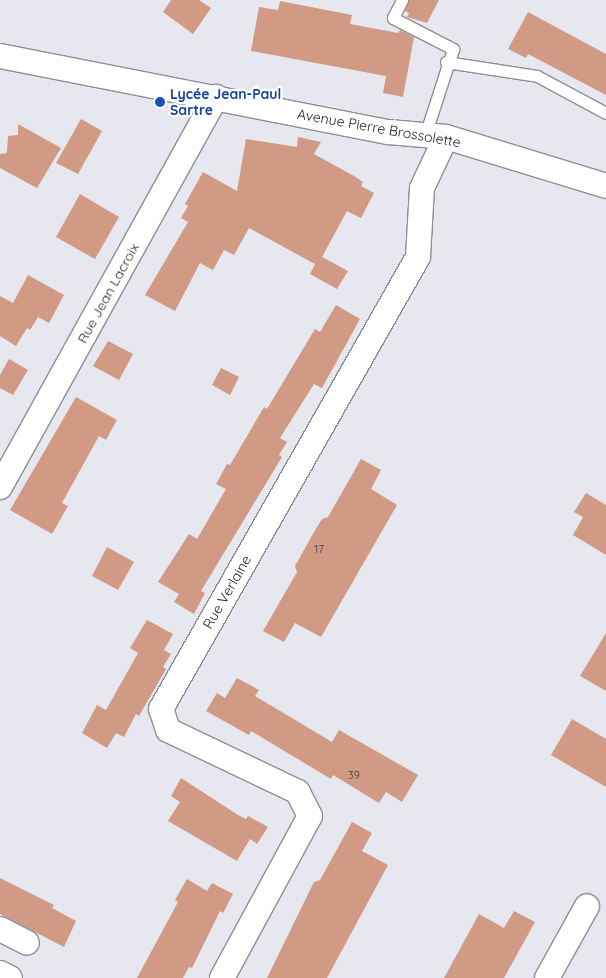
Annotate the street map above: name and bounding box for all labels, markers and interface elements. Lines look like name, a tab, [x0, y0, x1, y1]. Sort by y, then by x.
place label: Lycée Jean-Paul Sartre	[170, 86, 281, 118]
marker: Lycée Jean-Paul Sartre	[154, 96, 166, 108]
street label: Avenue Pierre Brossolette	[296, 105, 462, 151]
street label: Rue Jean Lacroix	[74, 240, 142, 346]
house number: 17	[314, 542, 324, 556]
street label: Rue Verlaine	[199, 552, 255, 632]
house number: 39	[348, 768, 360, 782]

